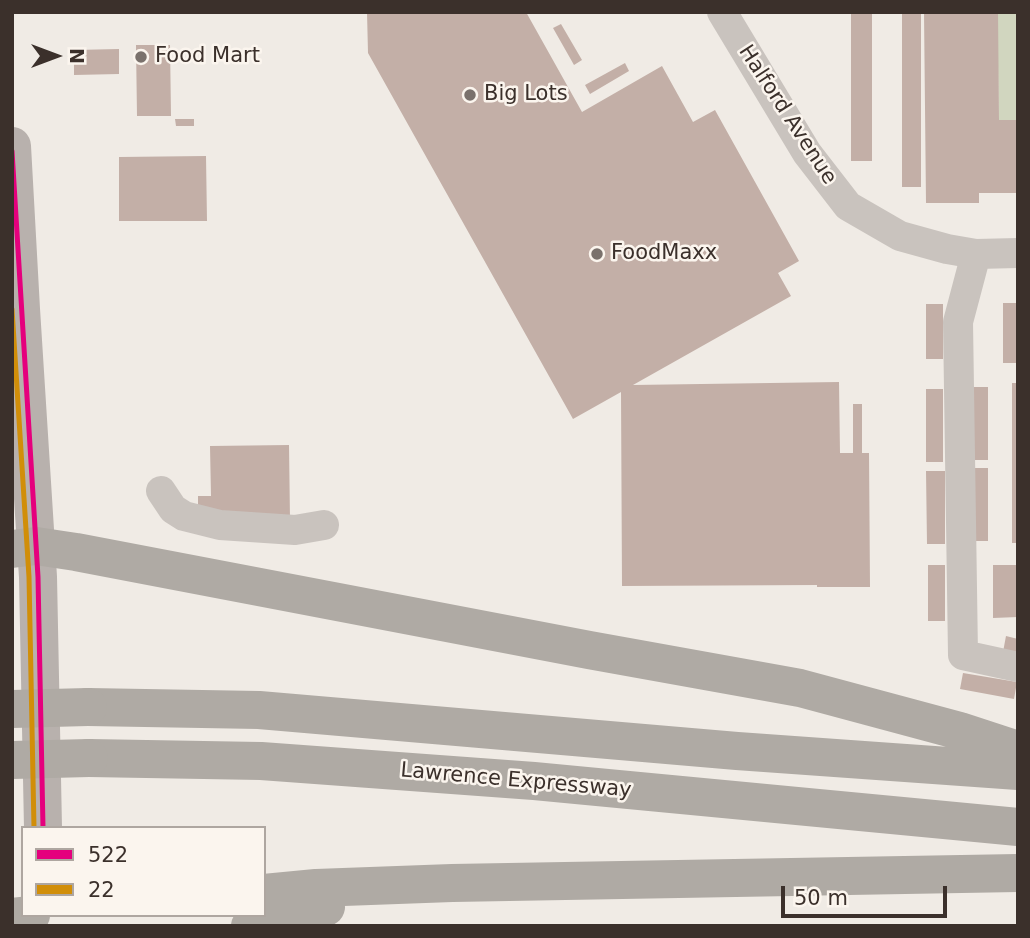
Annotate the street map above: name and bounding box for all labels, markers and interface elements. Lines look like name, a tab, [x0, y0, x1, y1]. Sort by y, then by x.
north arrow	[21, 21, 91, 91]
street label: Halford Avenue	[733, 41, 841, 189]
place label: Food Mart	[155, 44, 260, 70]
text: N	[66, 48, 88, 64]
marker: Food Mart	[133, 49, 149, 65]
place label: Big Lots	[484, 82, 568, 108]
marker: Big Lots	[462, 87, 478, 103]
place label: FoodMaxx	[611, 241, 717, 267]
marker: FoodMaxx	[589, 246, 605, 262]
street label: Lawrence Expressway	[399, 758, 633, 804]
legend	[21, 826, 266, 917]
text: 522	[88, 843, 128, 867]
scale bar	[785, 872, 951, 916]
text: 22	[88, 878, 115, 902]
text: 50 m	[794, 886, 848, 910]

